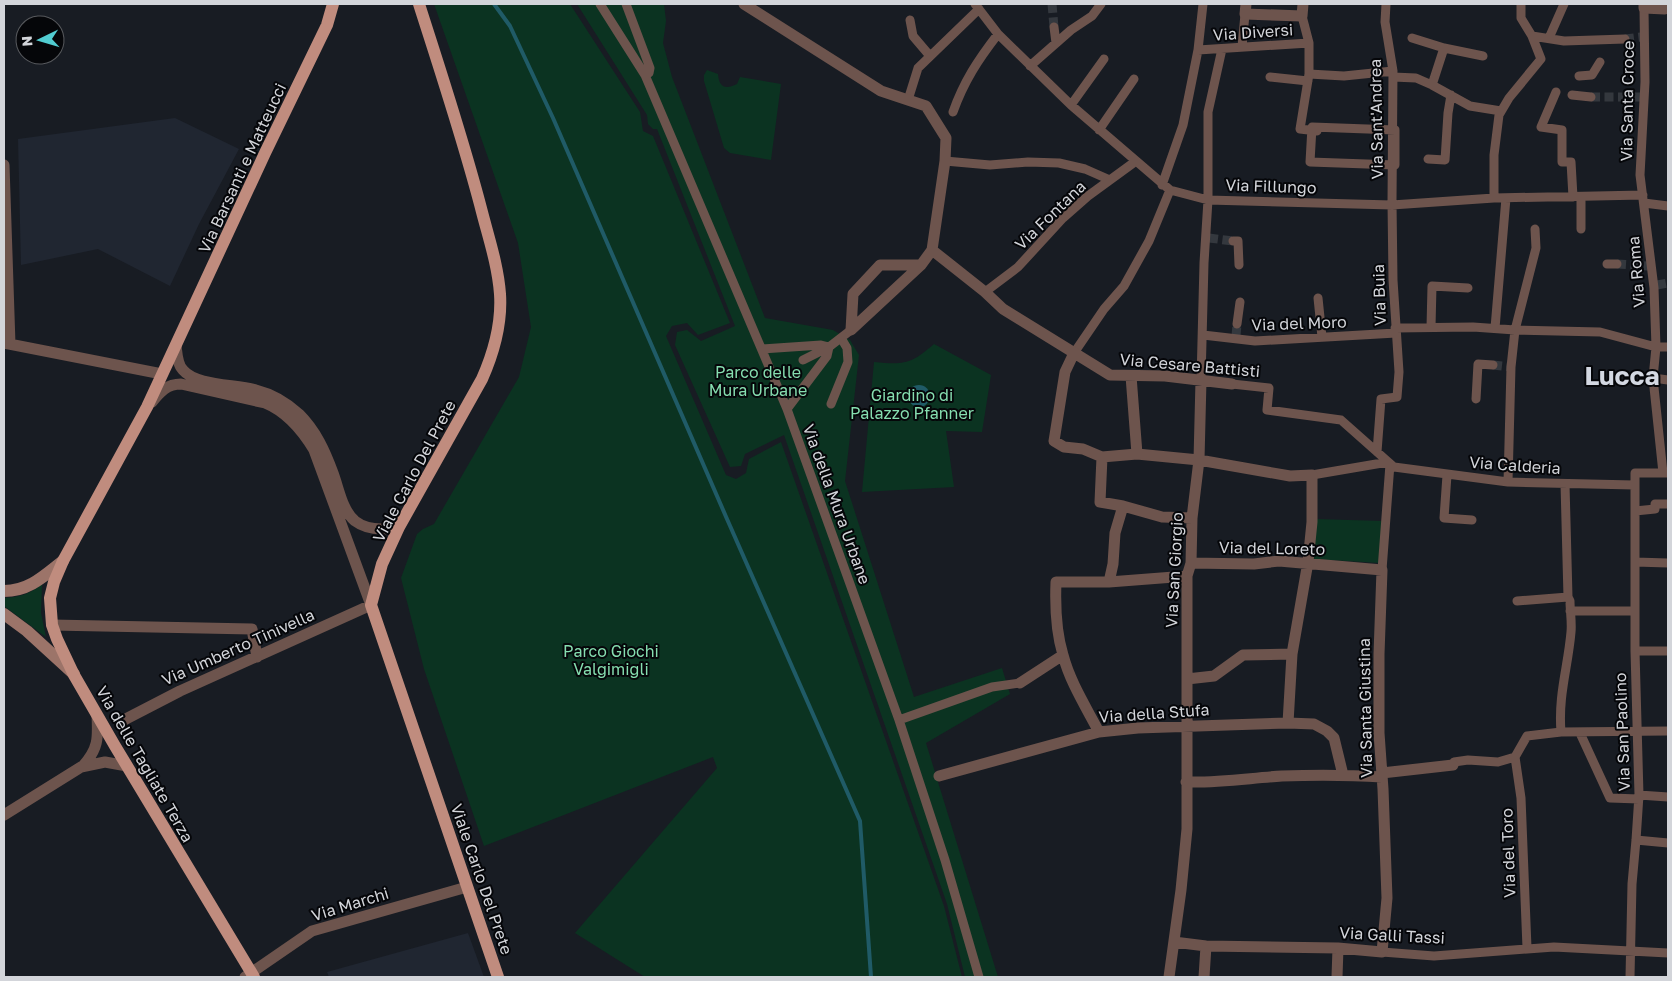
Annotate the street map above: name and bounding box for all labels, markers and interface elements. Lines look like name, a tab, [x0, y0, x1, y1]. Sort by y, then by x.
north arrow	[15, 15, 65, 65]
street label: Via Diversi	[1212, 19, 1294, 45]
text: N	[18, 35, 35, 47]
street label: Via Santa Croce	[1616, 40, 1638, 162]
street label: Via Sant'Andrea	[1365, 59, 1387, 179]
street label: Via Barsanti e Matteucci	[194, 80, 290, 256]
street label: Via Fillungo	[1225, 174, 1317, 198]
street label: Via Fontana	[1010, 176, 1090, 254]
street label: Via Roma	[1623, 235, 1649, 309]
street label: Via Buia	[1368, 264, 1390, 326]
street label: Via del Moro	[1251, 311, 1347, 335]
street label: Via Cesare Battisti	[1119, 349, 1261, 381]
district label: Lucca	[1584, 360, 1660, 391]
park label: Parco delle Mura Urbane	[709, 362, 807, 400]
park label: Giardino di Palazzo Pfanner	[850, 385, 974, 423]
street label: Viale Carlo Del Prete	[368, 396, 460, 546]
street label: Via della Mura Urbane	[799, 421, 875, 587]
street label: Via Calderia	[1469, 452, 1561, 478]
street label: Via San Giorgio	[1161, 511, 1187, 629]
street label: Via del Loreto	[1219, 537, 1325, 559]
street label: Via Umberto Tinivella	[159, 604, 317, 690]
street label: Via Santa Giustina	[1354, 638, 1376, 778]
park label: Parco Giochi Valgimigli	[563, 641, 659, 679]
street label: Via San Paolino	[1610, 672, 1634, 792]
street label: Via delle Tagliate Terza	[92, 682, 198, 846]
street label: Via della Stufa	[1098, 699, 1210, 727]
street label: Viale Carlo Del Prete	[447, 801, 517, 957]
street label: Via del Toro	[1496, 808, 1520, 898]
street label: Via Marchi	[309, 883, 391, 925]
street label: Via Galli Tassi	[1339, 922, 1445, 948]

